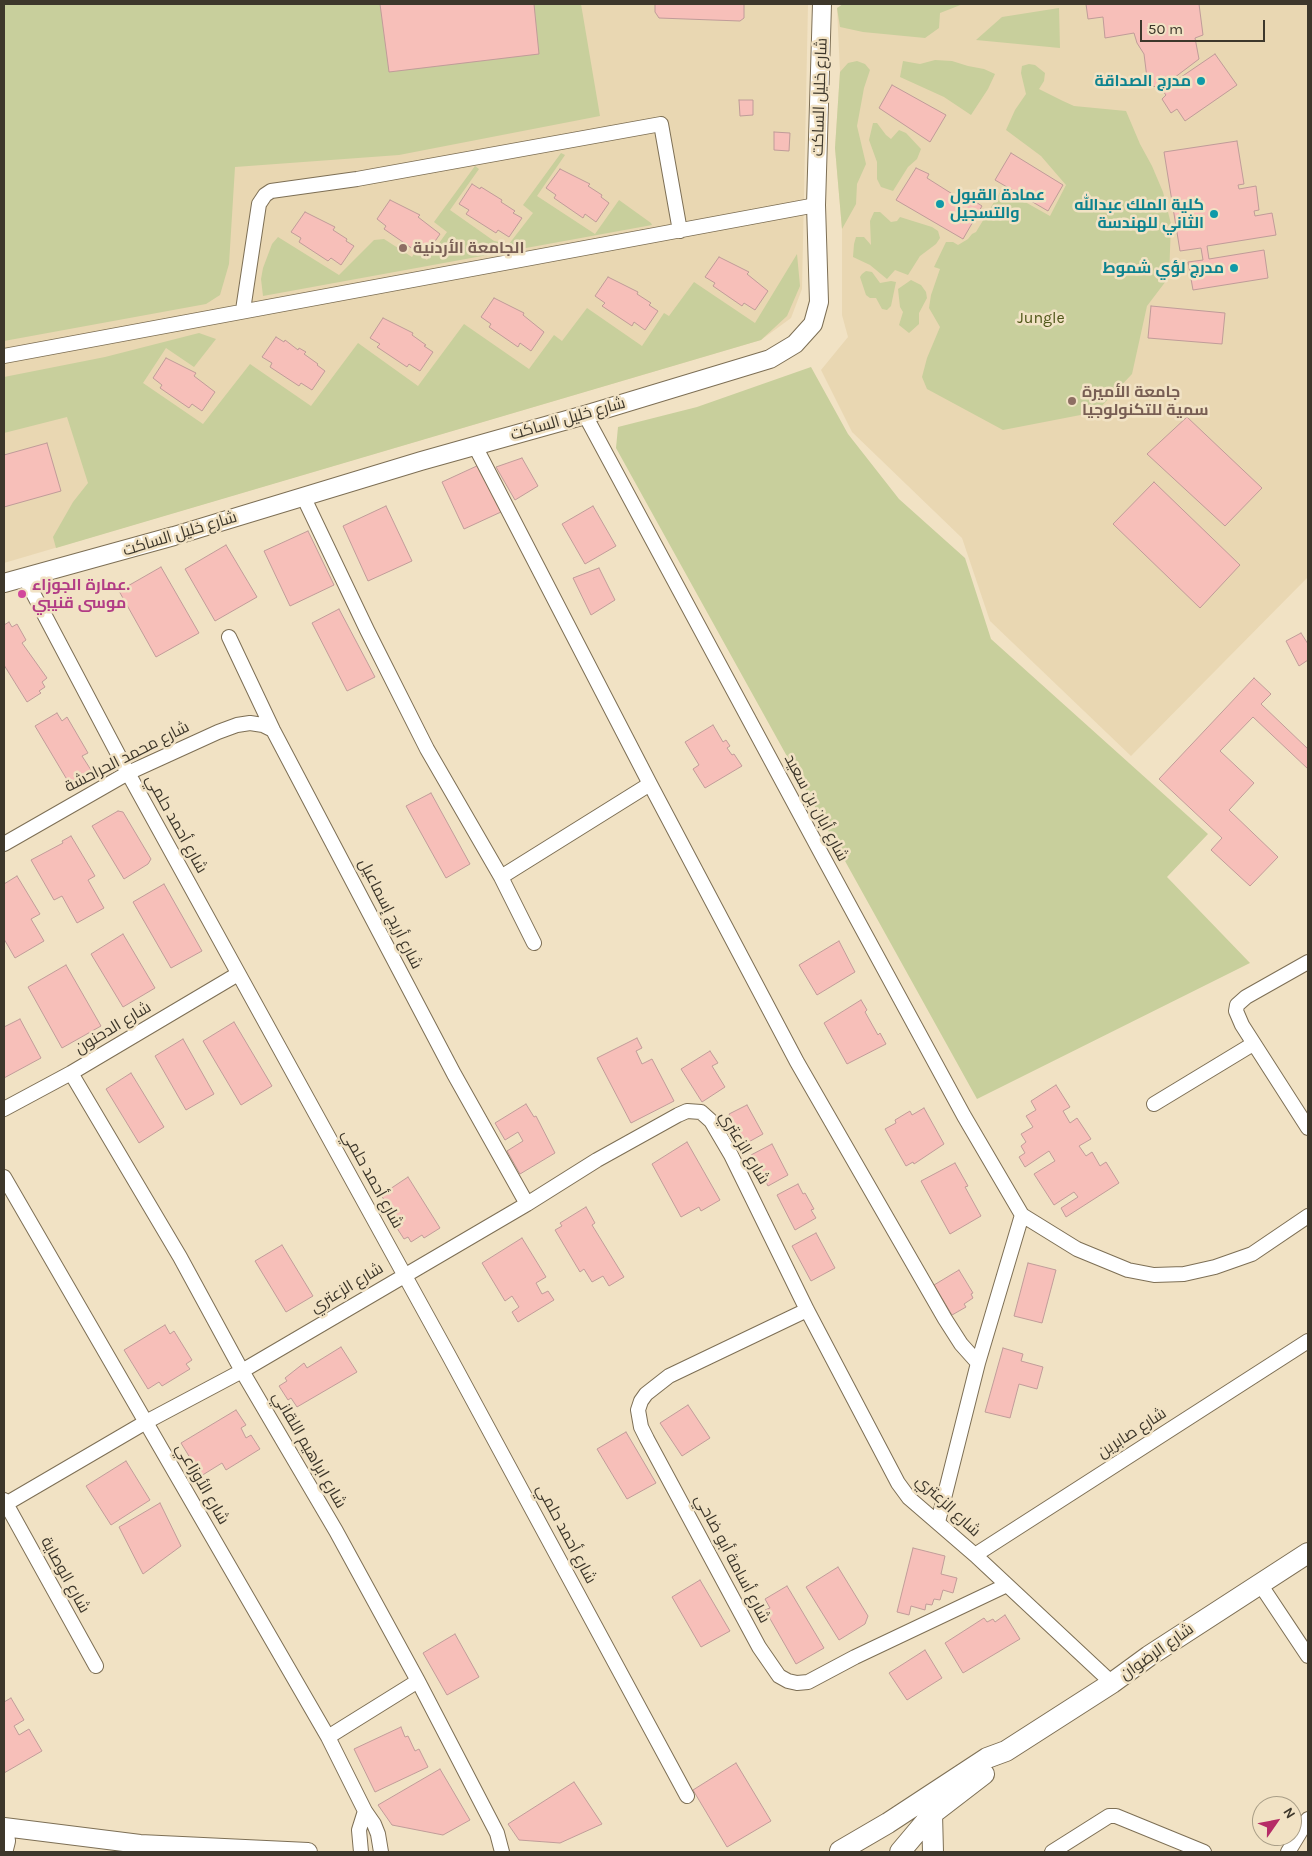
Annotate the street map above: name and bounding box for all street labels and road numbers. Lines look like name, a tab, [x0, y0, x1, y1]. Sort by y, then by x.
street label: شارع خليل الساكت	[808, 37, 832, 157]
street label: شارع خليل الساكت	[508, 393, 628, 445]
street label: شارع خليل الساكت	[121, 507, 239, 561]
street label: شارع محمد الحراحشة	[62, 717, 192, 797]
street label: شارع أبان بن سعيد	[780, 751, 852, 865]
street label: شارع أحمد حلمي	[141, 771, 211, 877]
street label: شارع أريج إسماعيل	[354, 856, 426, 972]
street label: شارع الدحنون	[71, 998, 155, 1058]
street label: شارع الزعتري	[715, 1108, 773, 1188]
street label: شارع أحمد حلمي	[337, 1126, 407, 1232]
street label: شارع الزعتري	[307, 1259, 387, 1317]
street label: شارع ابراهيم اللقاني	[268, 1388, 350, 1512]
street label: شارع صابرين	[1094, 1404, 1170, 1462]
street label: شارع الأوزاعي	[171, 1440, 233, 1528]
street label: شارع الزعتري	[912, 1471, 984, 1541]
street label: شارع أحمد حلمي	[532, 1481, 600, 1587]
street label: شارع أسامة أبو ضاحي	[690, 1491, 774, 1627]
street label: شارع الوصاية	[36, 1534, 94, 1616]
street label: شارع الرضوان	[1116, 1620, 1198, 1684]

